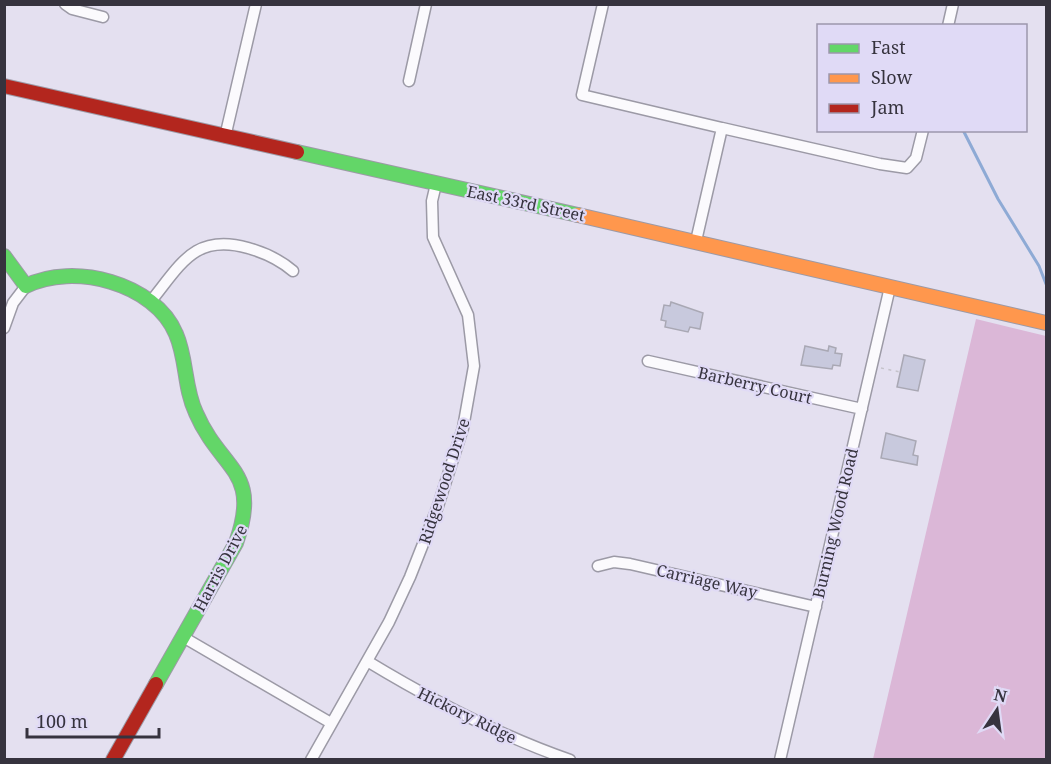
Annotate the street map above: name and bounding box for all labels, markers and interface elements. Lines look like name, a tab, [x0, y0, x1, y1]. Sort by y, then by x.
legend	[817, 24, 1027, 132]
text: Fast	[871, 35, 906, 59]
text: Slow	[871, 65, 913, 89]
text: Jam	[870, 95, 905, 119]
street label: East 33rd Street	[465, 180, 587, 226]
street label: Barberry Court	[696, 361, 814, 409]
street label: Ridgewood Drive	[413, 415, 475, 547]
street label: Burning Wood Road	[807, 446, 863, 600]
street label: Harris Drive	[188, 521, 252, 615]
street label: Carriage Way	[654, 559, 760, 603]
north arrow	[967, 680, 1027, 740]
street label: Hickory Ridge	[414, 682, 520, 748]
text: N	[992, 683, 1009, 708]
scale bar	[27, 701, 159, 739]
text: 100 m	[36, 709, 88, 733]

